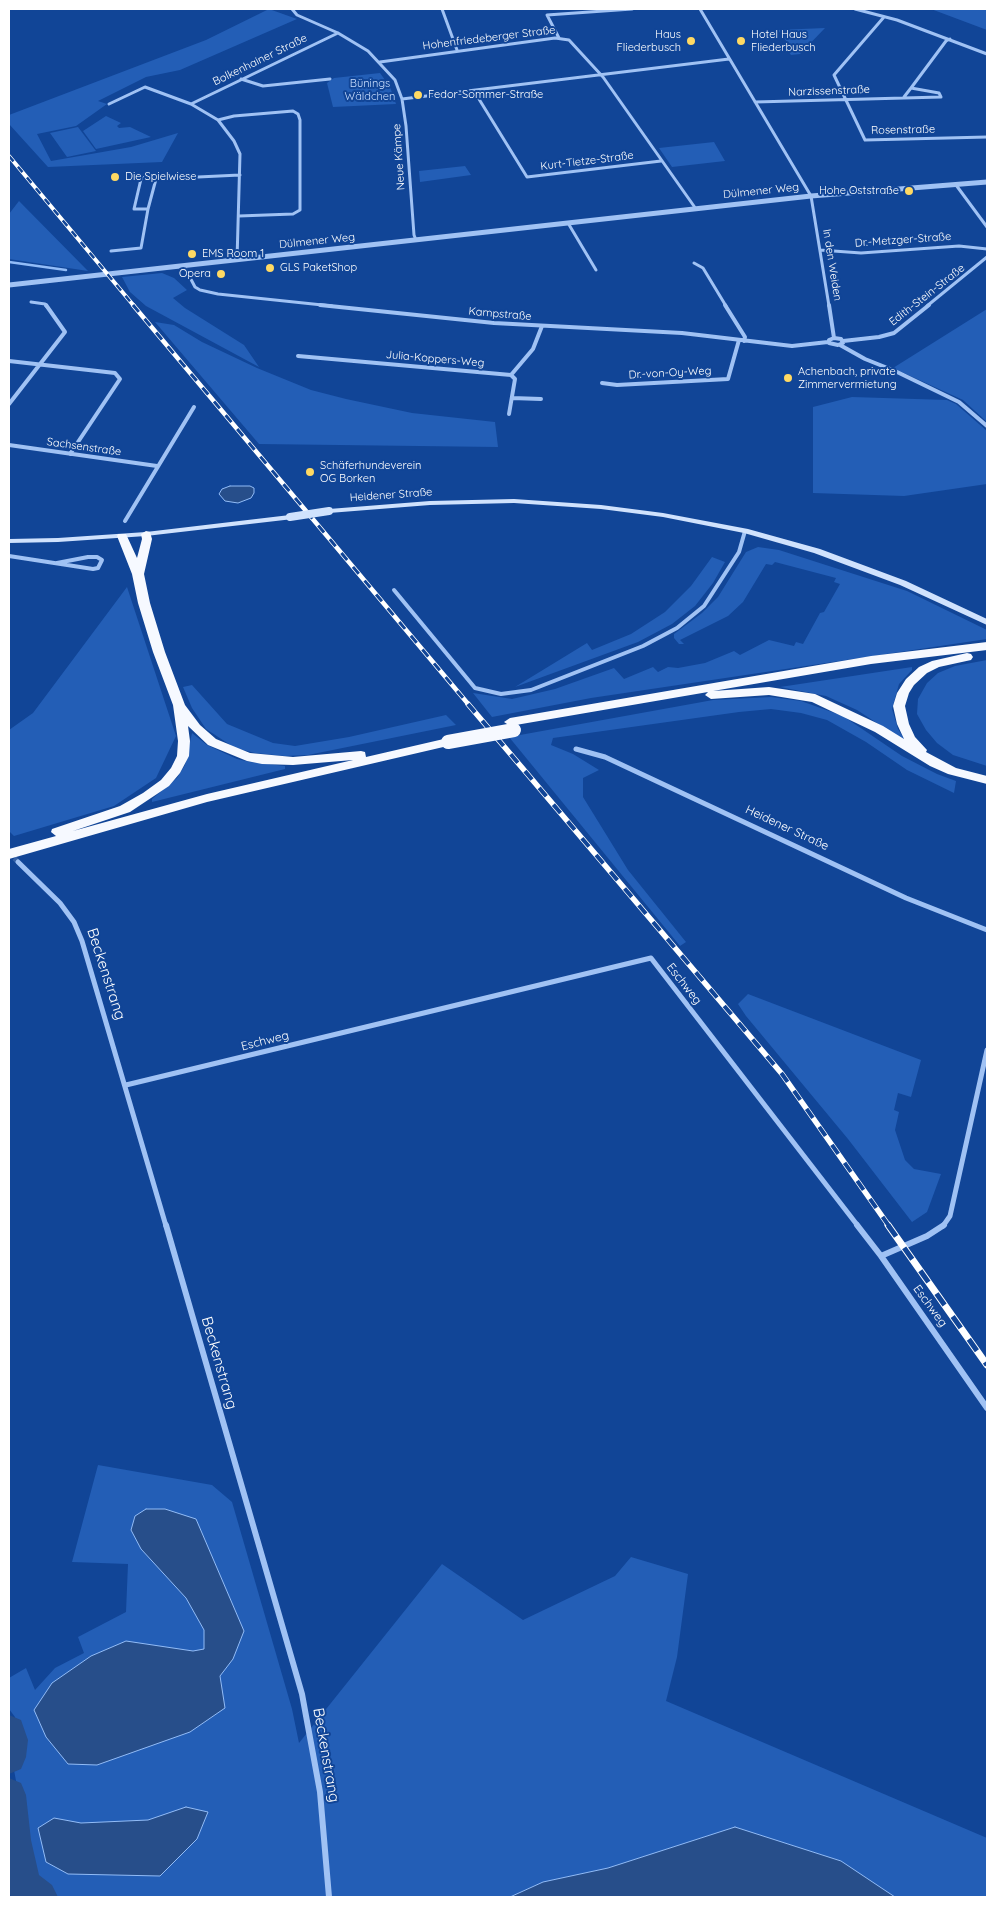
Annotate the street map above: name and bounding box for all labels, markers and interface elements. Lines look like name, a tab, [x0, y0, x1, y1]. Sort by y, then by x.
street label: Hohenfriedeberger Straße	[422, 23, 556, 53]
place label: Haus Fliederbusch	[617, 28, 681, 54]
place label: Hotel Haus Fliederbusch	[751, 28, 815, 54]
street label: Bolkenhainer Straße	[211, 31, 309, 89]
marker: Haus Fliederbusch	[685, 35, 697, 47]
marker: Hotel Haus Fliederbusch	[735, 35, 747, 47]
park label: Bünings Wäldchen	[345, 77, 395, 103]
street label: Narzissenstraße	[788, 83, 870, 99]
place label: Fedor-Sommer-Straße	[428, 88, 543, 102]
marker: Fedor-Sommer-Straße	[412, 89, 424, 101]
street label: Neue Kämpe	[390, 123, 408, 191]
street label: Rosenstraße	[871, 123, 935, 137]
street label: Kurt-Tietze-Straße	[540, 149, 634, 173]
place label: Die Spielwiese	[125, 170, 196, 184]
marker: Die Spielwiese	[109, 171, 121, 183]
street label: Dülmener Weg	[722, 180, 800, 202]
place label: Hohe Oststraße	[819, 184, 899, 198]
marker: Hohe Oststraße	[903, 185, 915, 197]
street label: In den Weiden	[820, 228, 844, 302]
street label: Dülmener Weg	[278, 230, 356, 252]
street label: Dr.-Metzger-Straße	[854, 230, 952, 250]
place label: EMS Room 1	[202, 247, 264, 261]
marker: EMS Room 1	[186, 248, 198, 260]
place label: GLS PaketShop	[280, 261, 357, 275]
street label: Edith-Stein-Straße	[887, 261, 967, 329]
marker: GLS PaketShop	[264, 262, 276, 274]
place label: Opera	[179, 267, 211, 281]
marker: Opera	[215, 268, 227, 280]
street label: Kampstraße	[468, 305, 532, 323]
street label: Julia-Koppers-Weg	[385, 348, 485, 370]
street label: Dr.-von-Oy-Weg	[628, 364, 712, 382]
place label: Achenbach, private Zimmervermietung	[798, 365, 897, 391]
marker: Achenbach, private Zimmervermietung	[782, 372, 794, 384]
street label: Sachsenstraße	[46, 435, 122, 459]
place label: Schäferhundeverein OG Borken	[320, 459, 421, 485]
marker: Schäferhundeverein OG Borken	[304, 466, 316, 478]
street label: Heidener Straße	[349, 486, 433, 504]
street label: Heidener Straße	[743, 802, 831, 854]
street label: Beckenstrang	[83, 926, 129, 1022]
street label: Eschweg	[663, 960, 705, 1008]
street label: Eschweg	[240, 1028, 290, 1054]
street label: Eschweg	[910, 1282, 950, 1330]
street label: Beckenstrang	[197, 1315, 241, 1411]
street label: Beckenstrang	[309, 1706, 343, 1804]

